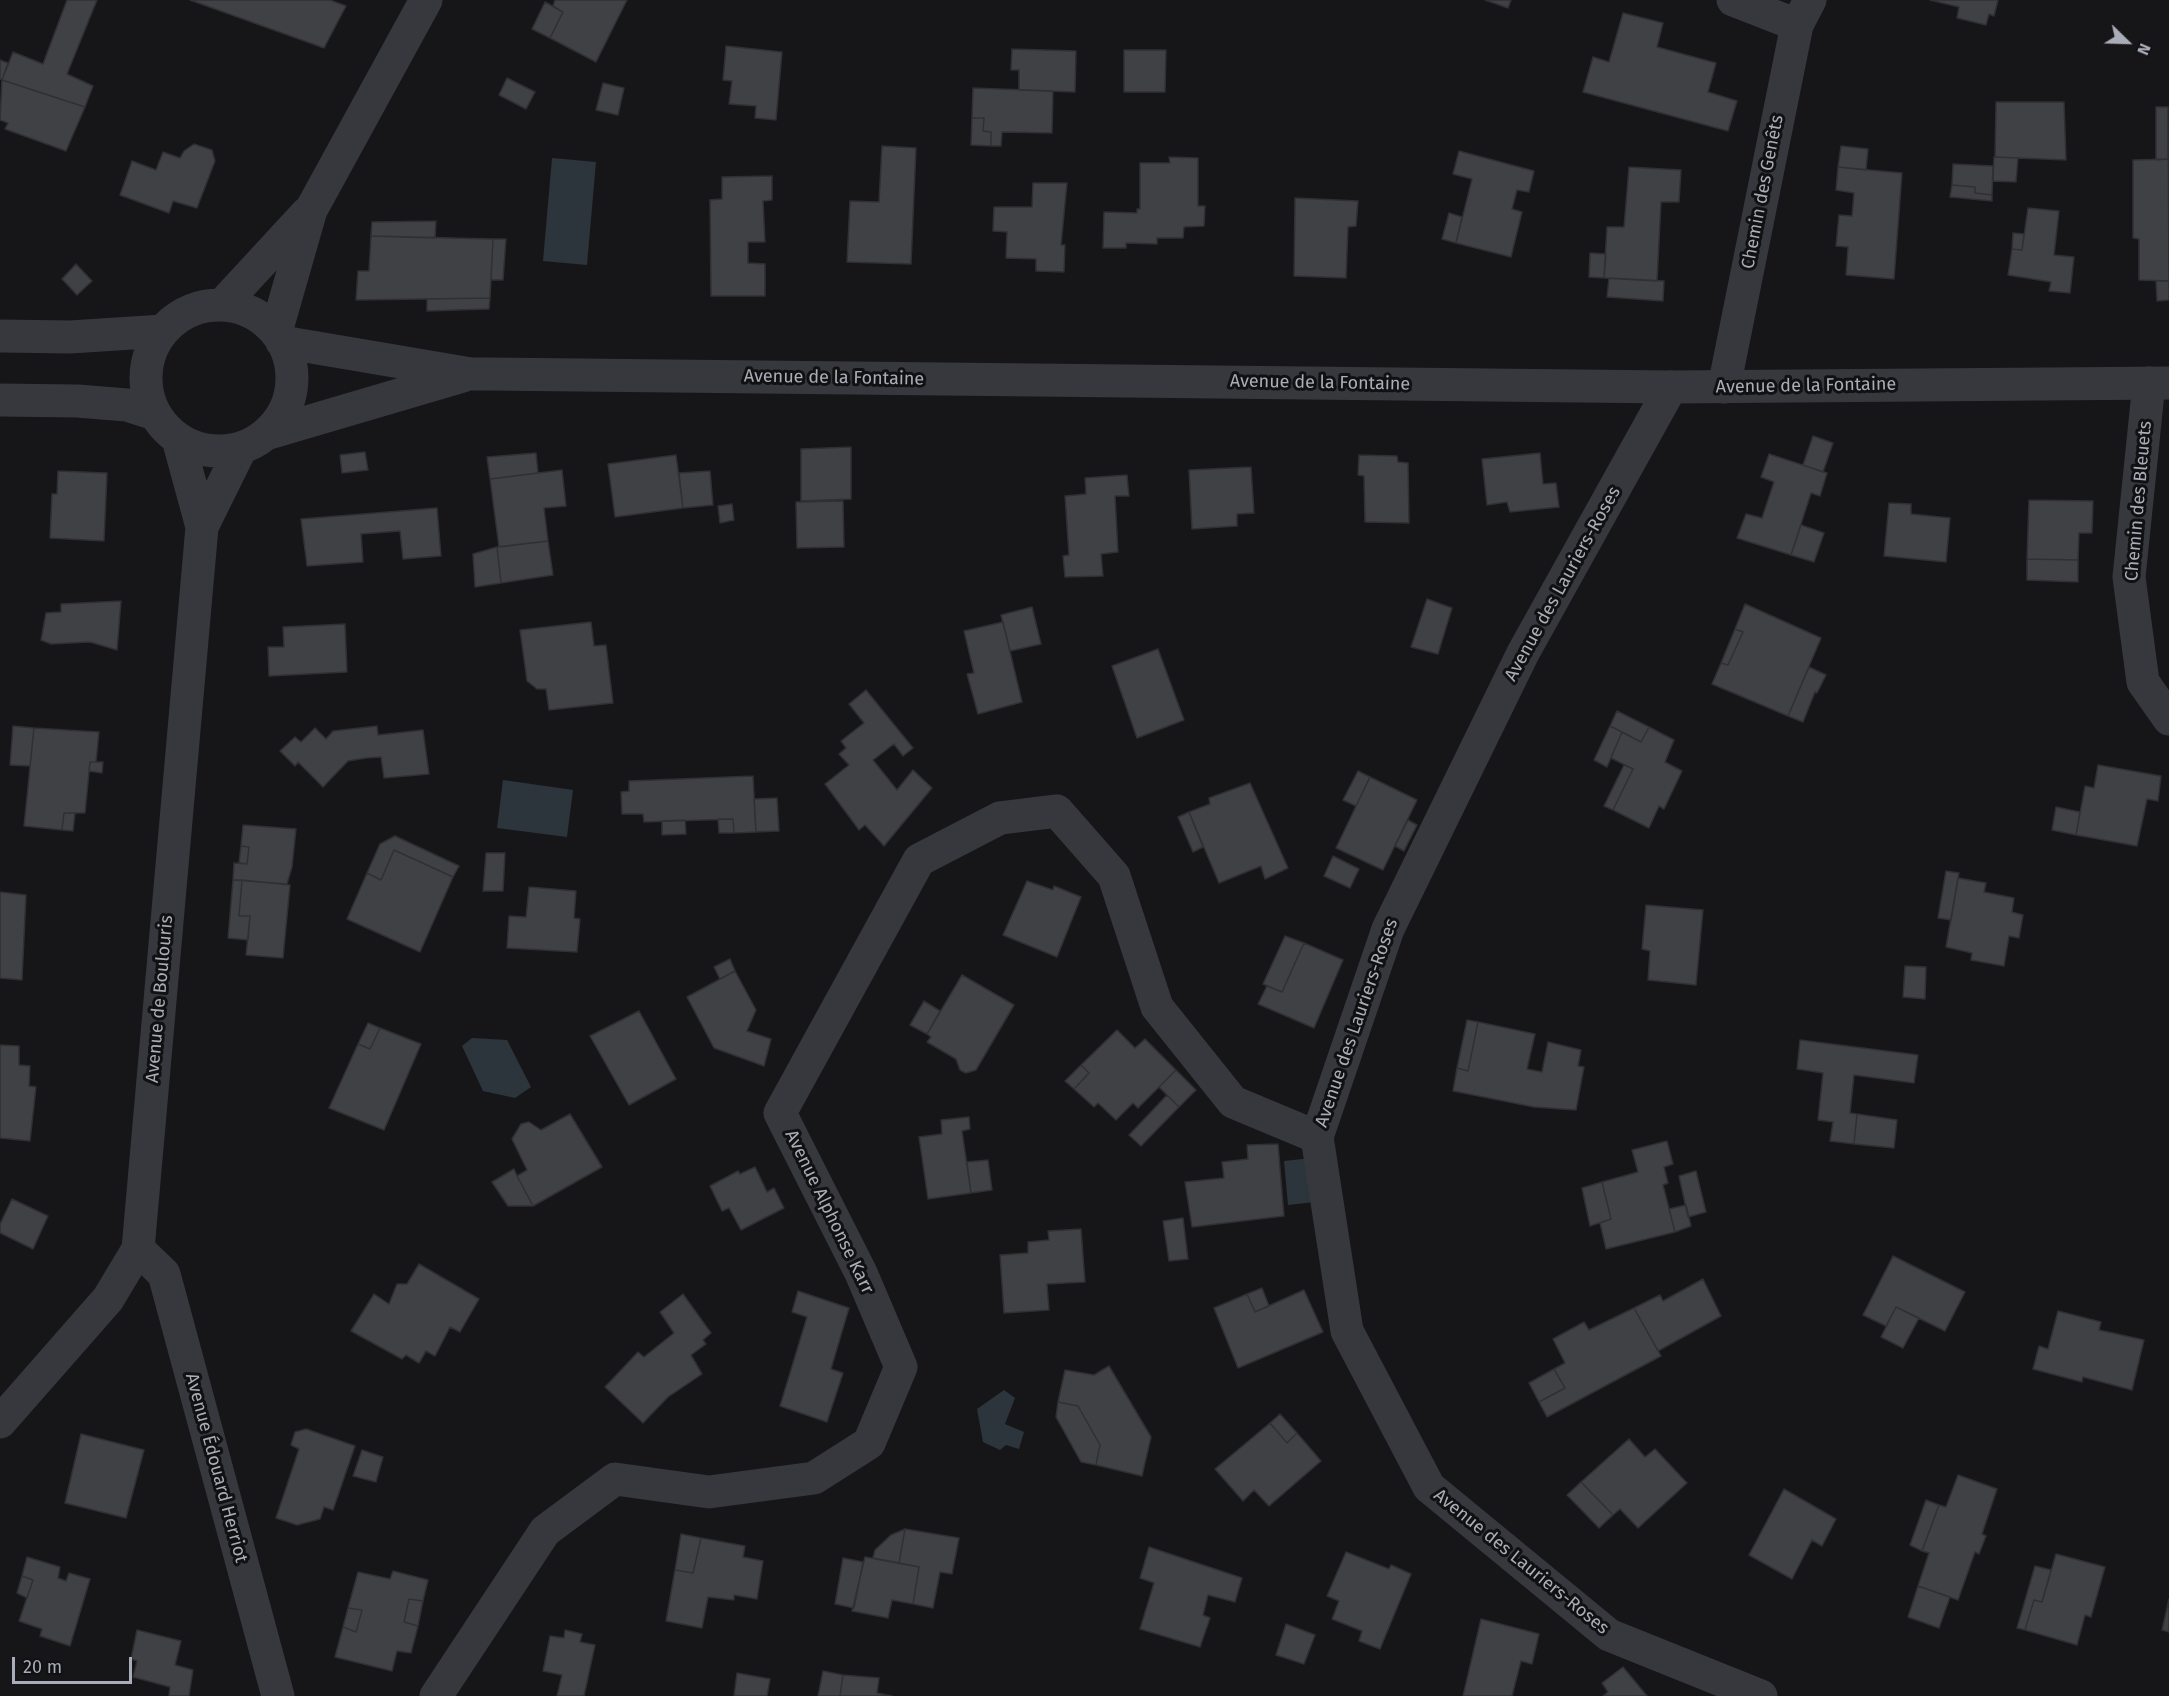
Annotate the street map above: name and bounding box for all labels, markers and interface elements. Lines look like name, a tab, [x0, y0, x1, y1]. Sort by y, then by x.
north arrow	[2097, 12, 2157, 72]
text: N	[2133, 41, 2155, 58]
street label: Chemin des Genêts	[1737, 113, 1789, 271]
street label: Avenue de la Fontaine	[744, 366, 924, 390]
street label: Avenue de la Fontaine	[1230, 371, 1410, 395]
street label: Avenue de la Fontaine	[1716, 374, 1896, 398]
street label: Chemin des Bleuets	[2121, 420, 2157, 582]
street label: Avenue des Lauriers-Roses	[1500, 483, 1626, 685]
street label: Avenue de Boulouris	[142, 914, 178, 1084]
street label: Avenue des Lauriers-Roses	[1311, 916, 1403, 1130]
street label: Avenue Alphonse Karr	[780, 1127, 878, 1297]
street label: Avenue Édouard Herriot	[180, 1371, 252, 1565]
street label: Avenue des Lauriers-Roses	[1429, 1485, 1613, 1639]
scale bar	[15, 1645, 135, 1683]
text: 20 m	[23, 1656, 62, 1678]

